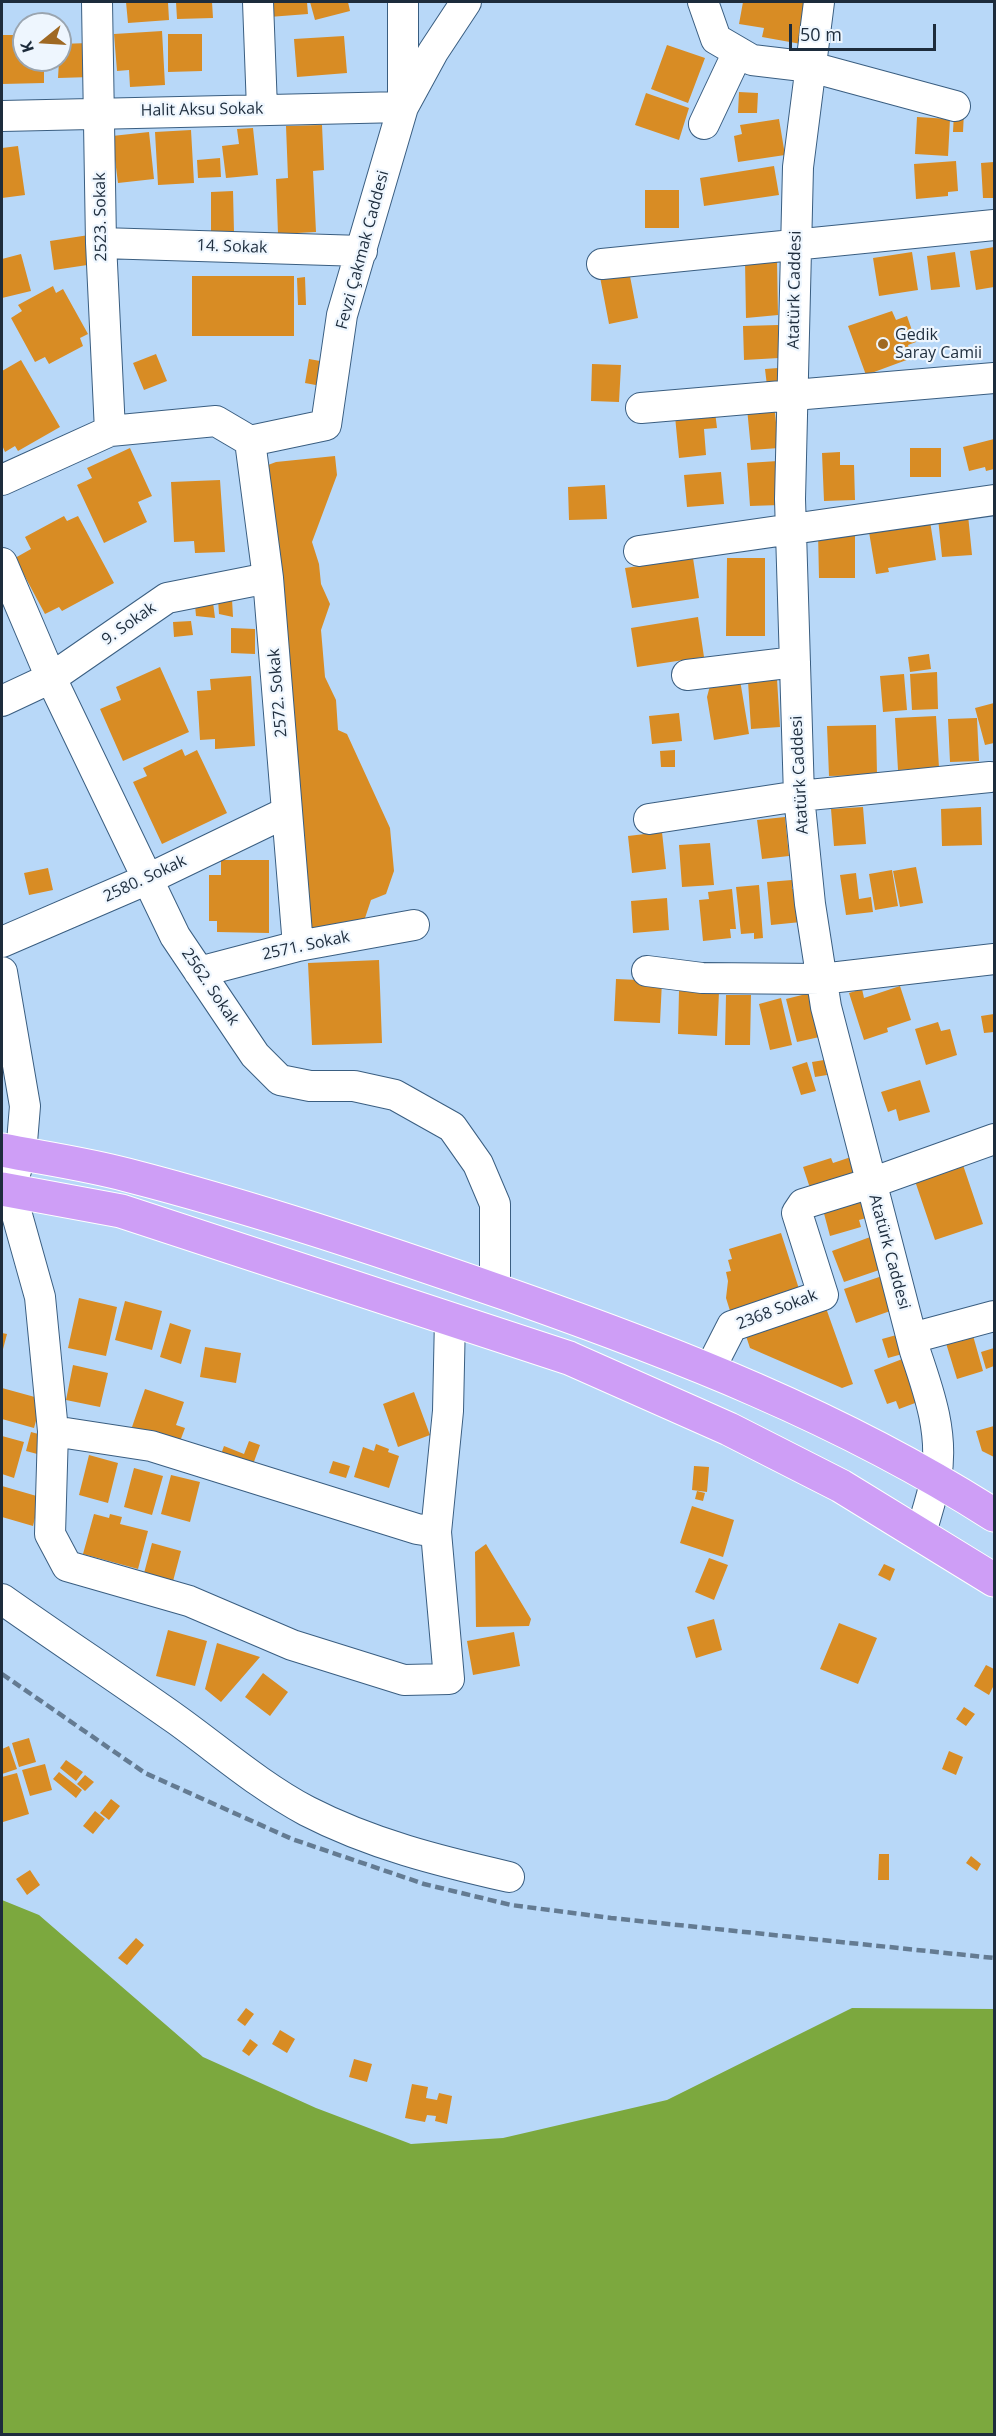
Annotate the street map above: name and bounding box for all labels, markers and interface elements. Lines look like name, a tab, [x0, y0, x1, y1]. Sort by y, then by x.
north arrow	[12, 12, 72, 72]
scale bar	[792, 12, 939, 50]
text: 50 m	[800, 22, 842, 46]
text: K	[15, 38, 39, 55]
street label: Halit Aksu Sokak	[140, 99, 264, 121]
street label: Fevzi Çakmak Caddesi	[333, 168, 393, 332]
street label: 2523. Sokak	[91, 172, 111, 262]
street label: Atatürk Caddesi	[784, 231, 806, 349]
street label: 14. Sokak	[196, 236, 268, 258]
place label: Gedik Saray Camii	[895, 325, 982, 363]
marker: Gedik Saray Camii	[876, 337, 890, 351]
street label: 9. Sokak	[98, 598, 160, 650]
street label: 2572. Sokak	[265, 648, 291, 738]
street label: Atatürk Caddesi	[787, 715, 813, 835]
street label: 2580. Sokak	[101, 851, 189, 907]
street label: 2571. Sokak	[260, 927, 352, 965]
street label: 2562. Sokak	[177, 945, 243, 1029]
street label: Atatürk Caddesi	[864, 1192, 914, 1312]
street label: 2368 Sokak	[734, 1286, 820, 1334]

